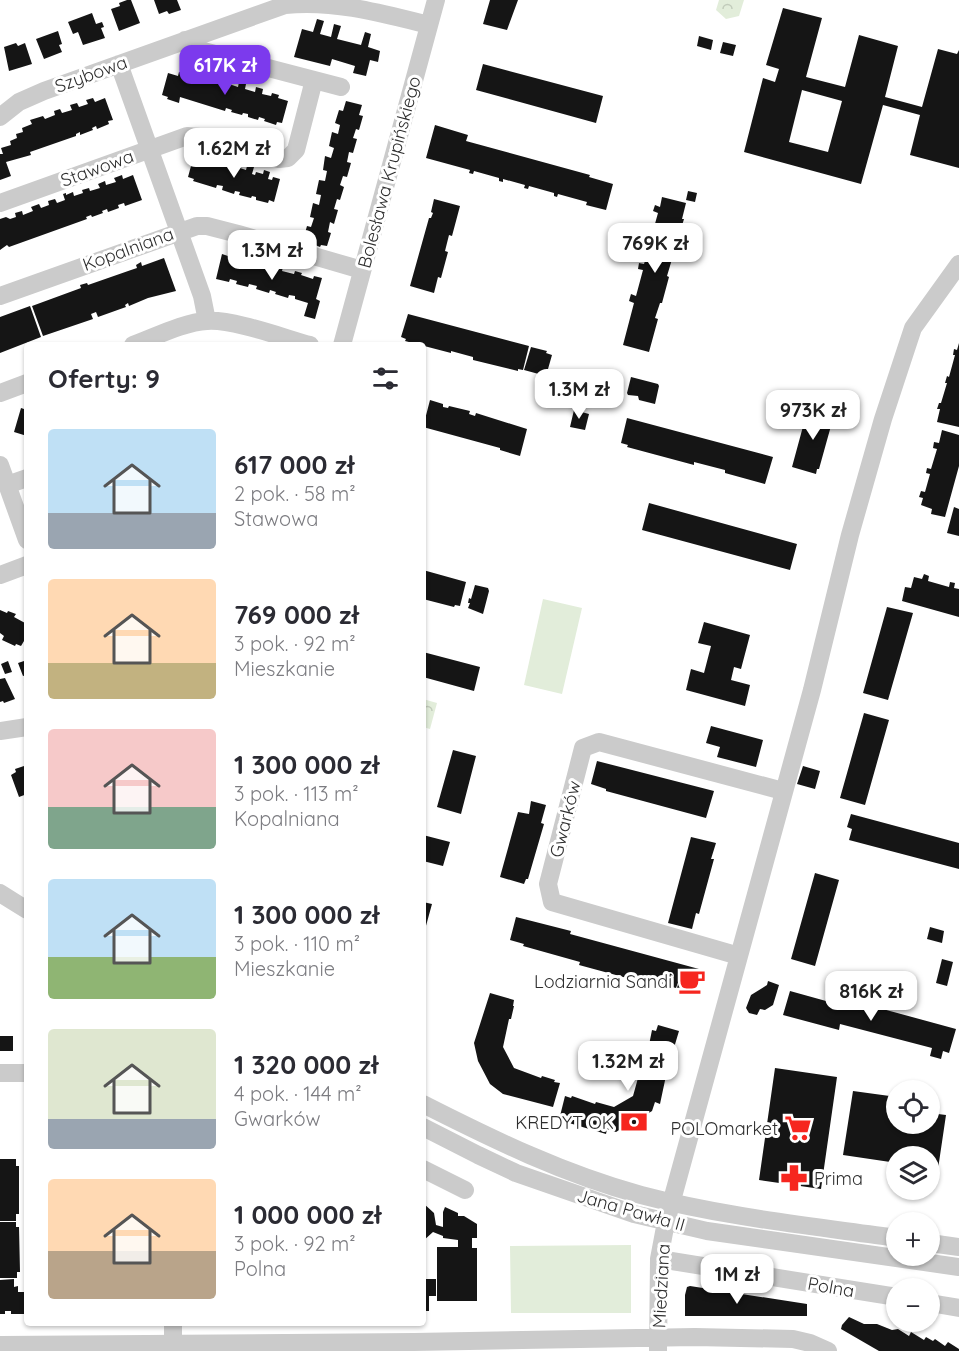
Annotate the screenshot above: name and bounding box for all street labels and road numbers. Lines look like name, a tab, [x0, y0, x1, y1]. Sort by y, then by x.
street label: Szybowa	[52, 50, 130, 98]
street label: Bolesława Krupińskiego	[352, 74, 426, 270]
street label: Stawowa	[57, 144, 137, 192]
street label: Kopalniana	[79, 222, 177, 276]
street label: Gwarków	[544, 778, 586, 860]
street label: Jana Pawła II	[574, 1184, 688, 1236]
street label: Miedziana	[647, 1243, 675, 1329]
street label: Polna	[806, 1272, 856, 1302]

